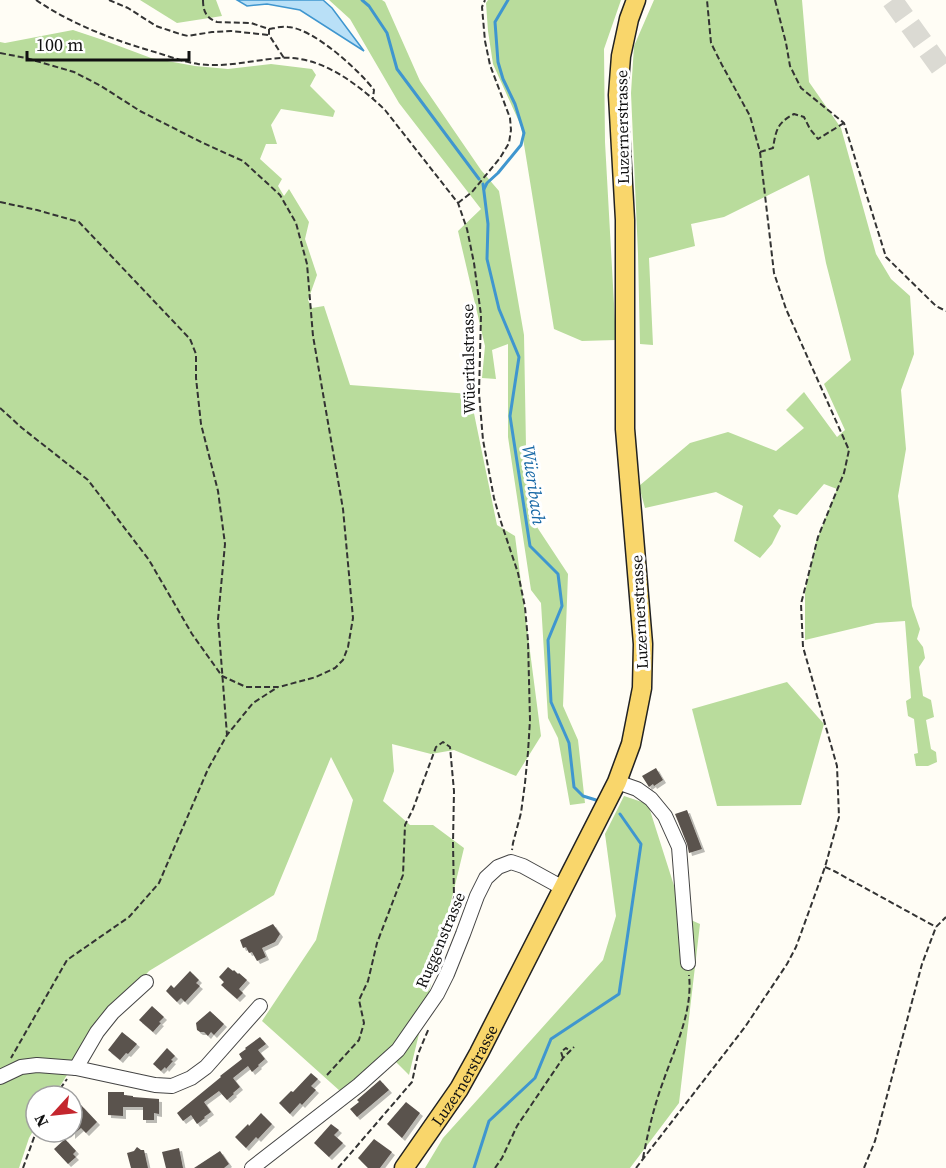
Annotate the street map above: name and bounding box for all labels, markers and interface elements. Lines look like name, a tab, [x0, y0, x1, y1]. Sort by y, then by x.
scale bar	[27, 24, 189, 62]
text: 100 m	[36, 32, 83, 57]
street label: Luzernerstrasse	[610, 70, 634, 184]
street label: Wüeritalstrasse	[456, 304, 480, 414]
water label: Wüeribach	[516, 443, 552, 527]
street label: Luzernerstrasse	[625, 554, 653, 670]
street label: Ruggenstrasse	[410, 889, 470, 991]
street label: Luzernerstrasse	[426, 1021, 503, 1130]
north arrow	[24, 1084, 84, 1144]
text: N	[28, 1110, 53, 1131]

